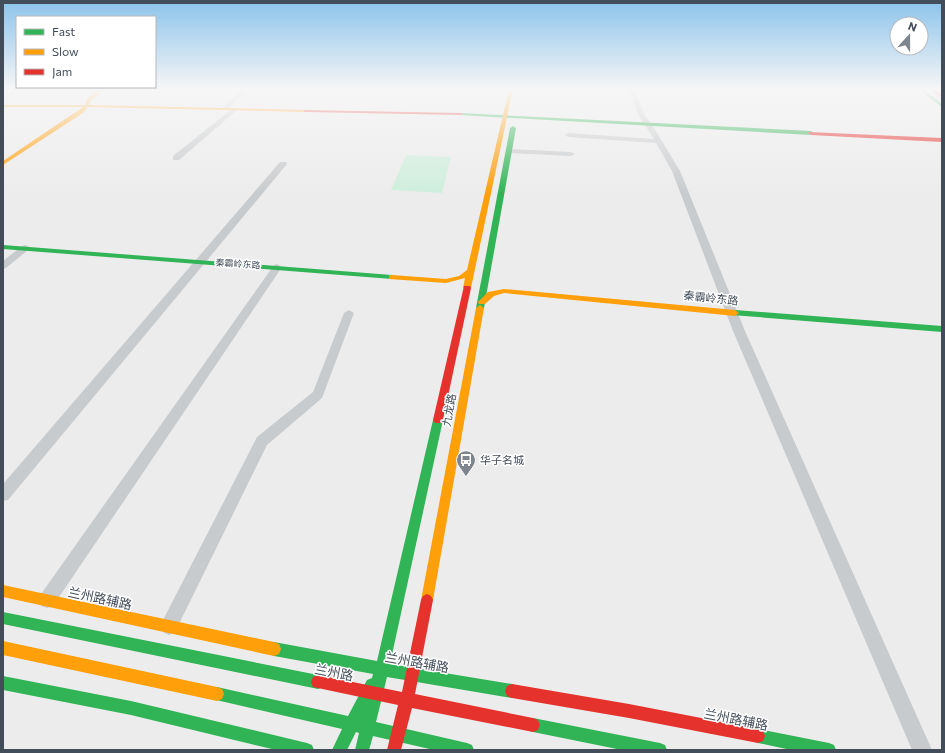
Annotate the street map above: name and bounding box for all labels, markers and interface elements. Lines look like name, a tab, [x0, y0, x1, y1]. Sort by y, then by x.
legend	[16, 16, 156, 88]
north arrow	[889, 16, 929, 56]
text: N	[907, 19, 919, 34]
text: Fast	[52, 24, 75, 38]
text: Slow	[52, 44, 79, 58]
text: Jam	[52, 64, 72, 79]
street label: 秦霸岭东路	[215, 256, 261, 271]
street label: 秦霸岭东路	[683, 288, 739, 307]
street label: 九龙路	[439, 393, 458, 427]
bus stop icon: 华子名城	[455, 449, 477, 477]
place label: 华子名城	[480, 453, 524, 466]
street label: 兰州路辅路	[67, 583, 133, 613]
street label: 兰州路辅路	[384, 648, 450, 676]
street label: 兰州路	[313, 660, 355, 684]
street label: 兰州路辅路	[703, 705, 769, 733]

